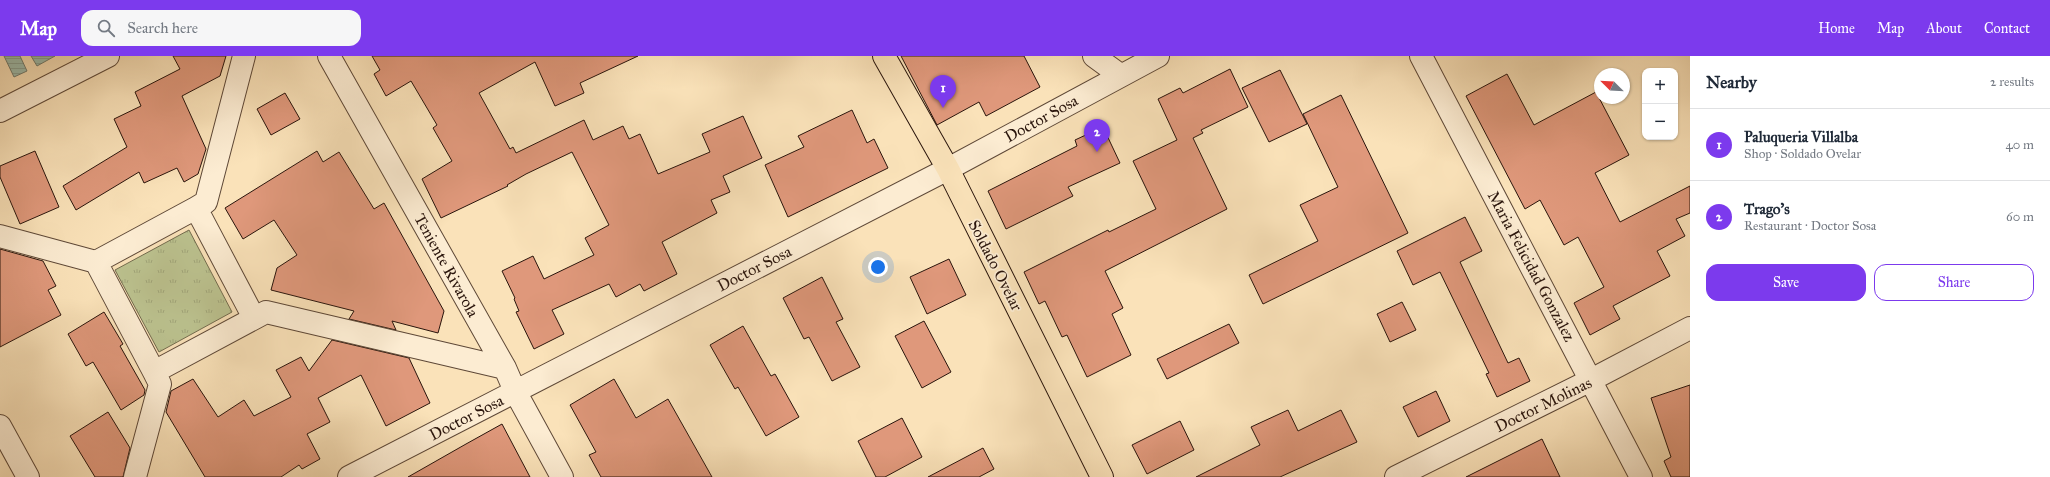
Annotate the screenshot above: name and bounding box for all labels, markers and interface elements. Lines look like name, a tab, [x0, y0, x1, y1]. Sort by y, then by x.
search box	[81, 10, 361, 46]
text: Map	[20, 17, 57, 40]
icon: search	[95, 17, 117, 39]
text: Search here	[127, 19, 198, 37]
text: Home	[1818, 20, 1855, 37]
text: Map	[1877, 20, 1904, 37]
text: About	[1926, 20, 1962, 37]
text: Contact	[1984, 20, 2030, 37]
north arrow	[1594, 68, 1630, 104]
map controls	[1642, 68, 1678, 140]
button: +	[1642, 68, 1678, 104]
text: Nearby	[1706, 72, 1757, 93]
text: 2 results	[1990, 74, 2034, 90]
pin: 1	[930, 75, 956, 108]
street label: Doctor Sosa	[1001, 90, 1081, 146]
button: −	[1642, 104, 1678, 140]
pin: 2	[1084, 119, 1110, 152]
text: Paluqueria Villalba	[1744, 128, 1858, 146]
text: 1	[1716, 137, 1722, 153]
text: 40 m	[2005, 137, 2034, 153]
text: Shop · Soldado Ovelar	[1744, 146, 1861, 162]
street label: Maria Felicidad Gonzalez	[1484, 188, 1580, 345]
text: Trago's	[1744, 200, 1790, 218]
text: 2	[1716, 209, 1722, 225]
text: 60 m	[2006, 209, 2034, 225]
street label: Teniente Rivarola	[410, 210, 483, 320]
street label: Soldado Ovelar	[965, 217, 1027, 314]
text: Restaurant · Doctor Sosa	[1744, 218, 1876, 234]
street label: Doctor Sosa	[714, 242, 795, 295]
your location	[868, 257, 888, 277]
button: Save	[1706, 264, 1866, 301]
button: Share	[1874, 264, 2034, 301]
street label: Doctor Molinas	[1492, 373, 1595, 436]
street label: Doctor Sosa	[426, 391, 507, 444]

